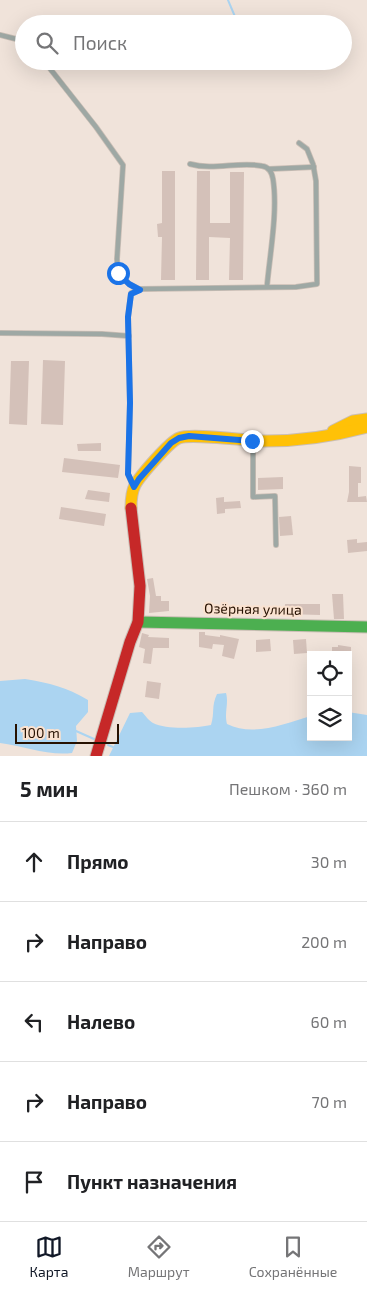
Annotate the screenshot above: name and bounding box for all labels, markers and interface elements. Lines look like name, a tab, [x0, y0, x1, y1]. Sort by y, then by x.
search box	[15, 15, 352, 70]
icon: search	[33, 29, 61, 57]
text: Поиск	[73, 31, 127, 54]
route start	[107, 262, 130, 285]
route end	[241, 430, 264, 453]
street label: Озёрная улица	[204, 599, 302, 618]
map controls	[307, 651, 352, 741]
button: locate	[307, 651, 352, 696]
button: layers	[307, 696, 352, 741]
scale bar	[15, 721, 119, 744]
text: 100 m	[22, 724, 60, 741]
text: 5 мин	[20, 776, 78, 801]
text: Пешком · 360 m	[229, 779, 347, 798]
icon: ahead	[20, 848, 48, 876]
text: Прямо	[67, 850, 129, 873]
text: 30 m	[311, 852, 347, 871]
icon: right	[20, 928, 48, 956]
text: Направо	[67, 930, 147, 953]
text: 200 m	[301, 932, 347, 951]
icon: left	[20, 1008, 48, 1036]
text: Налево	[67, 1010, 135, 1033]
text: 60 m	[311, 1012, 347, 1031]
icon: right	[20, 1088, 48, 1116]
text: Направо	[67, 1090, 147, 1113]
text: 70 m	[312, 1092, 347, 1111]
icon: arrive	[20, 1168, 48, 1196]
text: Пункт назначения	[67, 1170, 237, 1193]
tab: Карта	[30, 1233, 68, 1280]
tab: Маршрут	[128, 1233, 190, 1280]
tab: Сохранённые	[249, 1233, 337, 1280]

